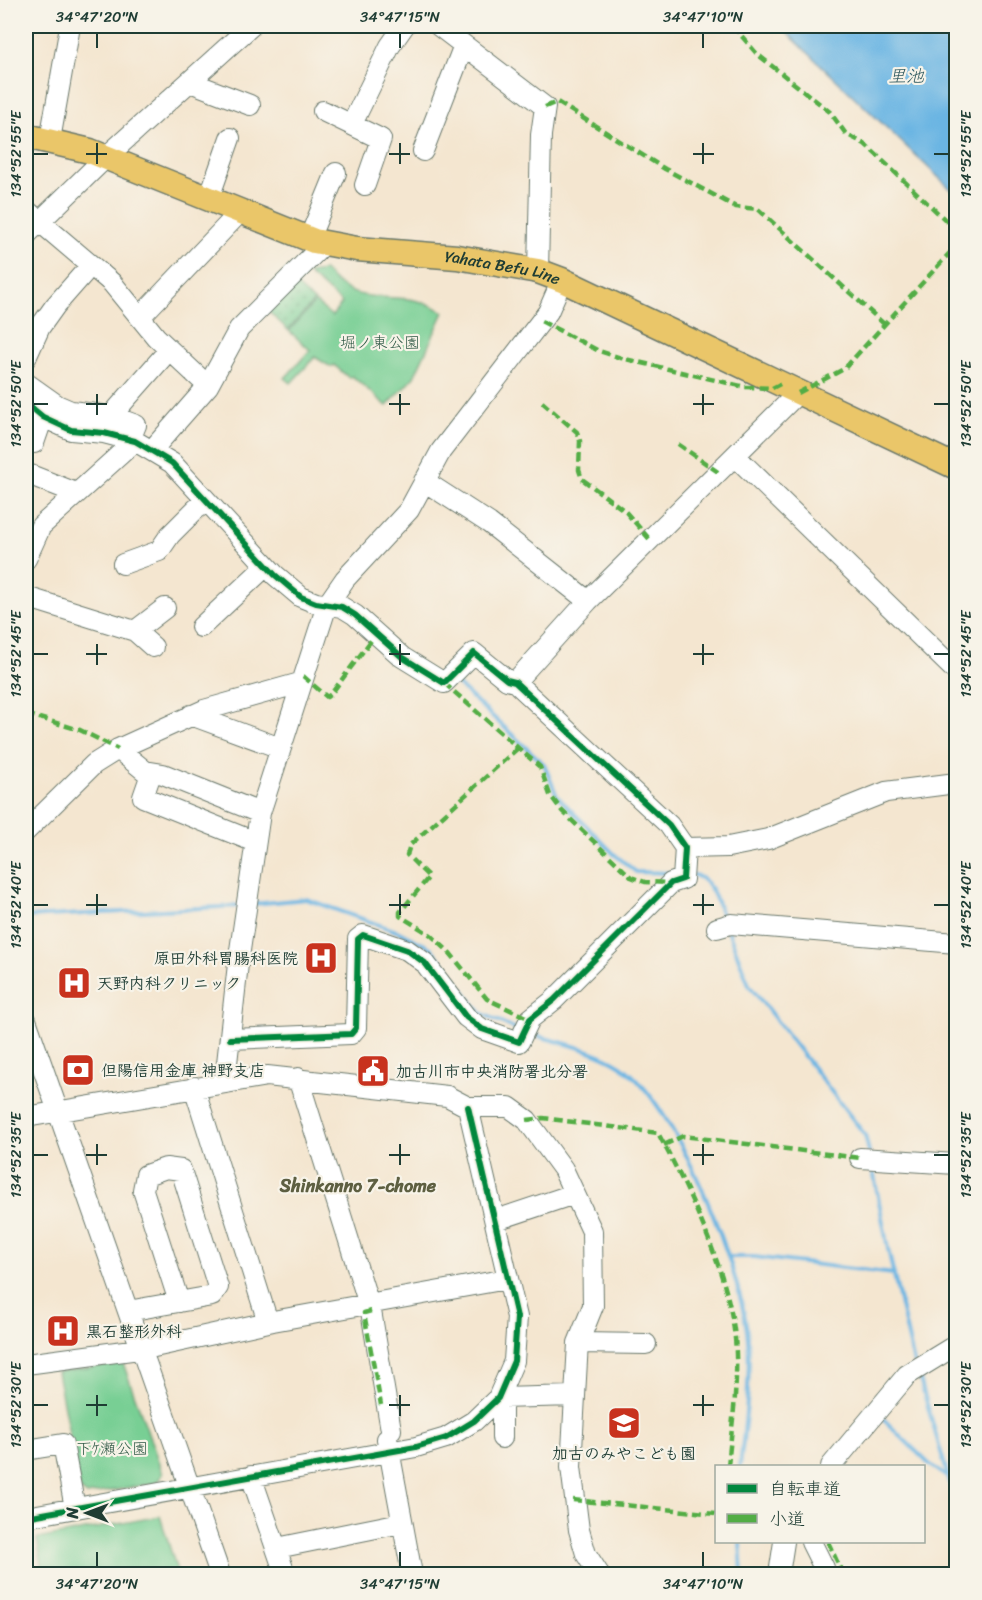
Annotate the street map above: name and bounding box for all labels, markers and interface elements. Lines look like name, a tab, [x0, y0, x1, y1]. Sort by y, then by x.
text: 34°47'20"N	[56, 4, 139, 30]
text: 34°47'15"N	[360, 4, 440, 30]
text: 34°47'10"N	[663, 4, 744, 30]
water label: 里池	[888, 60, 925, 92]
text: 134°52'55"E	[3, 109, 29, 197]
text: 134°52'55"E	[953, 109, 979, 197]
street label: Yahata Befu Line	[444, 242, 565, 293]
park label: 堀ノ東公園	[340, 328, 420, 357]
text: 134°52'50"E	[3, 359, 29, 448]
text: 134°52'50"E	[953, 359, 979, 448]
text: 134°52'45"E	[3, 609, 29, 697]
text: 134°52'45"E	[953, 609, 979, 697]
text: 134°52'40"E	[3, 860, 29, 949]
text: 134°52'40"E	[953, 860, 979, 949]
hospital icon: 原田外科胃腸科医院	[303, 940, 339, 976]
place label: 原田外科胃腸科医院	[154, 944, 298, 973]
hospital icon: 天野内科クリニック	[56, 965, 92, 1001]
place label: 天野内科クリニック	[97, 969, 241, 998]
bank icon: 但陽信用金庫 神野支店	[60, 1052, 96, 1088]
public building icon: 加古川市中央消防署北分署	[355, 1053, 391, 1089]
place label: 但陽信用金庫 神野支店	[101, 1056, 265, 1085]
place label: 加古川市中央消防署北分署	[396, 1057, 588, 1086]
text: 134°52'35"E	[3, 1110, 29, 1198]
text: 134°52'35"E	[953, 1110, 979, 1198]
district label: Shinkanno 7-chome	[279, 1170, 437, 1202]
hospital icon: 黒石整形外科	[45, 1313, 81, 1349]
place label: 黒石整形外科	[86, 1317, 182, 1346]
text: 134°52'30"E	[3, 1360, 29, 1448]
text: 134°52'30"E	[953, 1360, 979, 1448]
school or university icon: 加古のみやこども園	[606, 1405, 642, 1441]
park label: 下ｹ瀬公園	[76, 1434, 148, 1463]
place label: 加古のみやこども園	[552, 1439, 696, 1468]
legend	[715, 1465, 925, 1543]
text: 自転車道	[769, 1473, 841, 1505]
north arrow	[57, 1483, 117, 1543]
text: 小道	[769, 1503, 805, 1535]
text: N	[58, 1507, 87, 1520]
text: 34°47'20"N	[56, 1571, 139, 1597]
text: 34°47'15"N	[360, 1571, 440, 1597]
text: 34°47'10"N	[663, 1571, 744, 1597]

